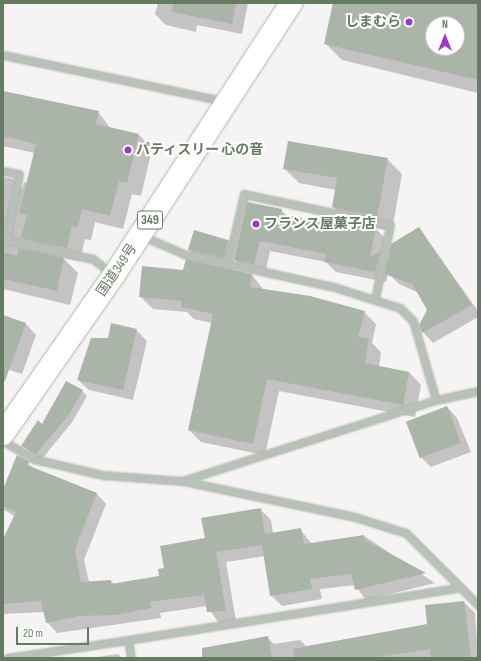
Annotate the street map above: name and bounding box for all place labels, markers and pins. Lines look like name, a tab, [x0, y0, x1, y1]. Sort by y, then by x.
place label: しまむら	[345, 14, 401, 30]
marker: しまむら	[404, 17, 414, 27]
place label: パティスリー 心の音	[136, 142, 264, 158]
marker: パティスリー 心の音	[123, 145, 133, 155]
place label: フランス屋菓子店	[264, 216, 376, 232]
marker: フランス屋菓子店	[251, 219, 261, 229]

